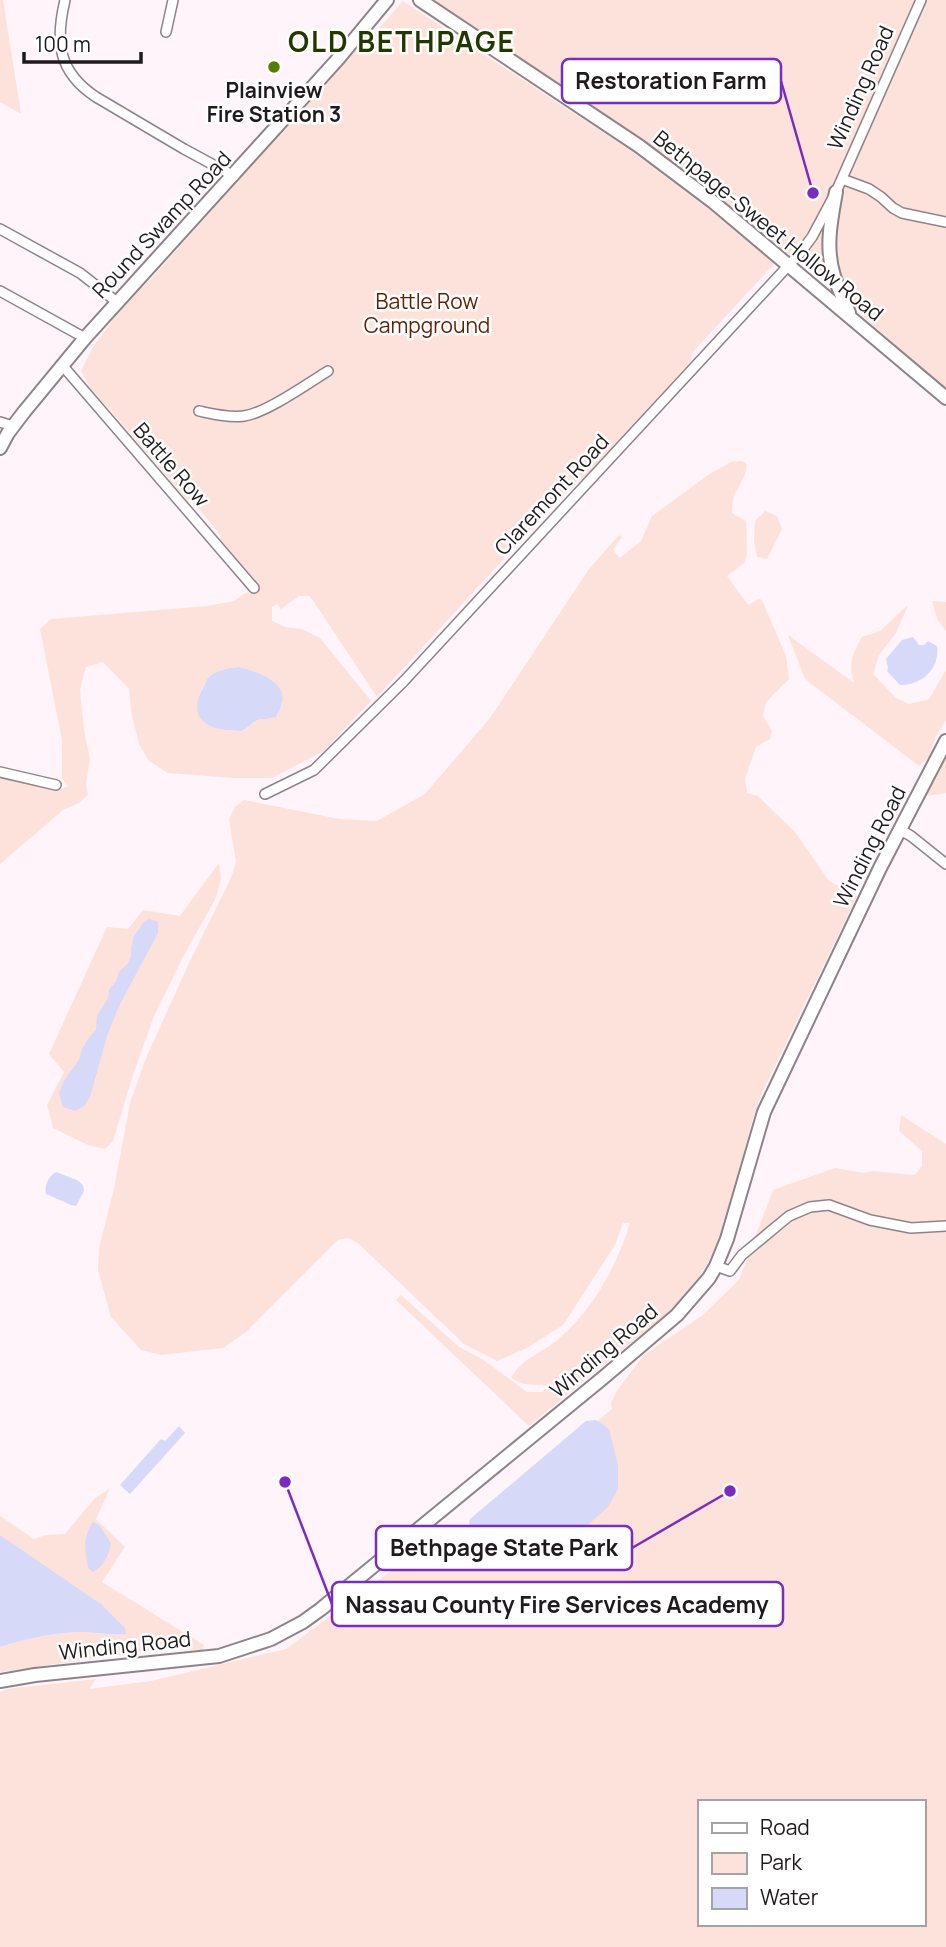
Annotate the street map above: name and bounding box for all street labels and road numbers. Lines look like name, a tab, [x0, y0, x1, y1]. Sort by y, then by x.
street label: Winding Road	[820, 21, 900, 154]
street label: Bethpage-Sweet Hollow Road	[648, 124, 889, 327]
street label: Round Swamp Road	[86, 145, 237, 304]
street label: Battle Row	[127, 416, 216, 512]
street label: Claremont Road	[488, 428, 615, 561]
street label: Winding Road	[826, 781, 912, 912]
street label: Winding Road	[544, 1297, 663, 1404]
street label: Winding Road	[57, 1624, 192, 1666]

